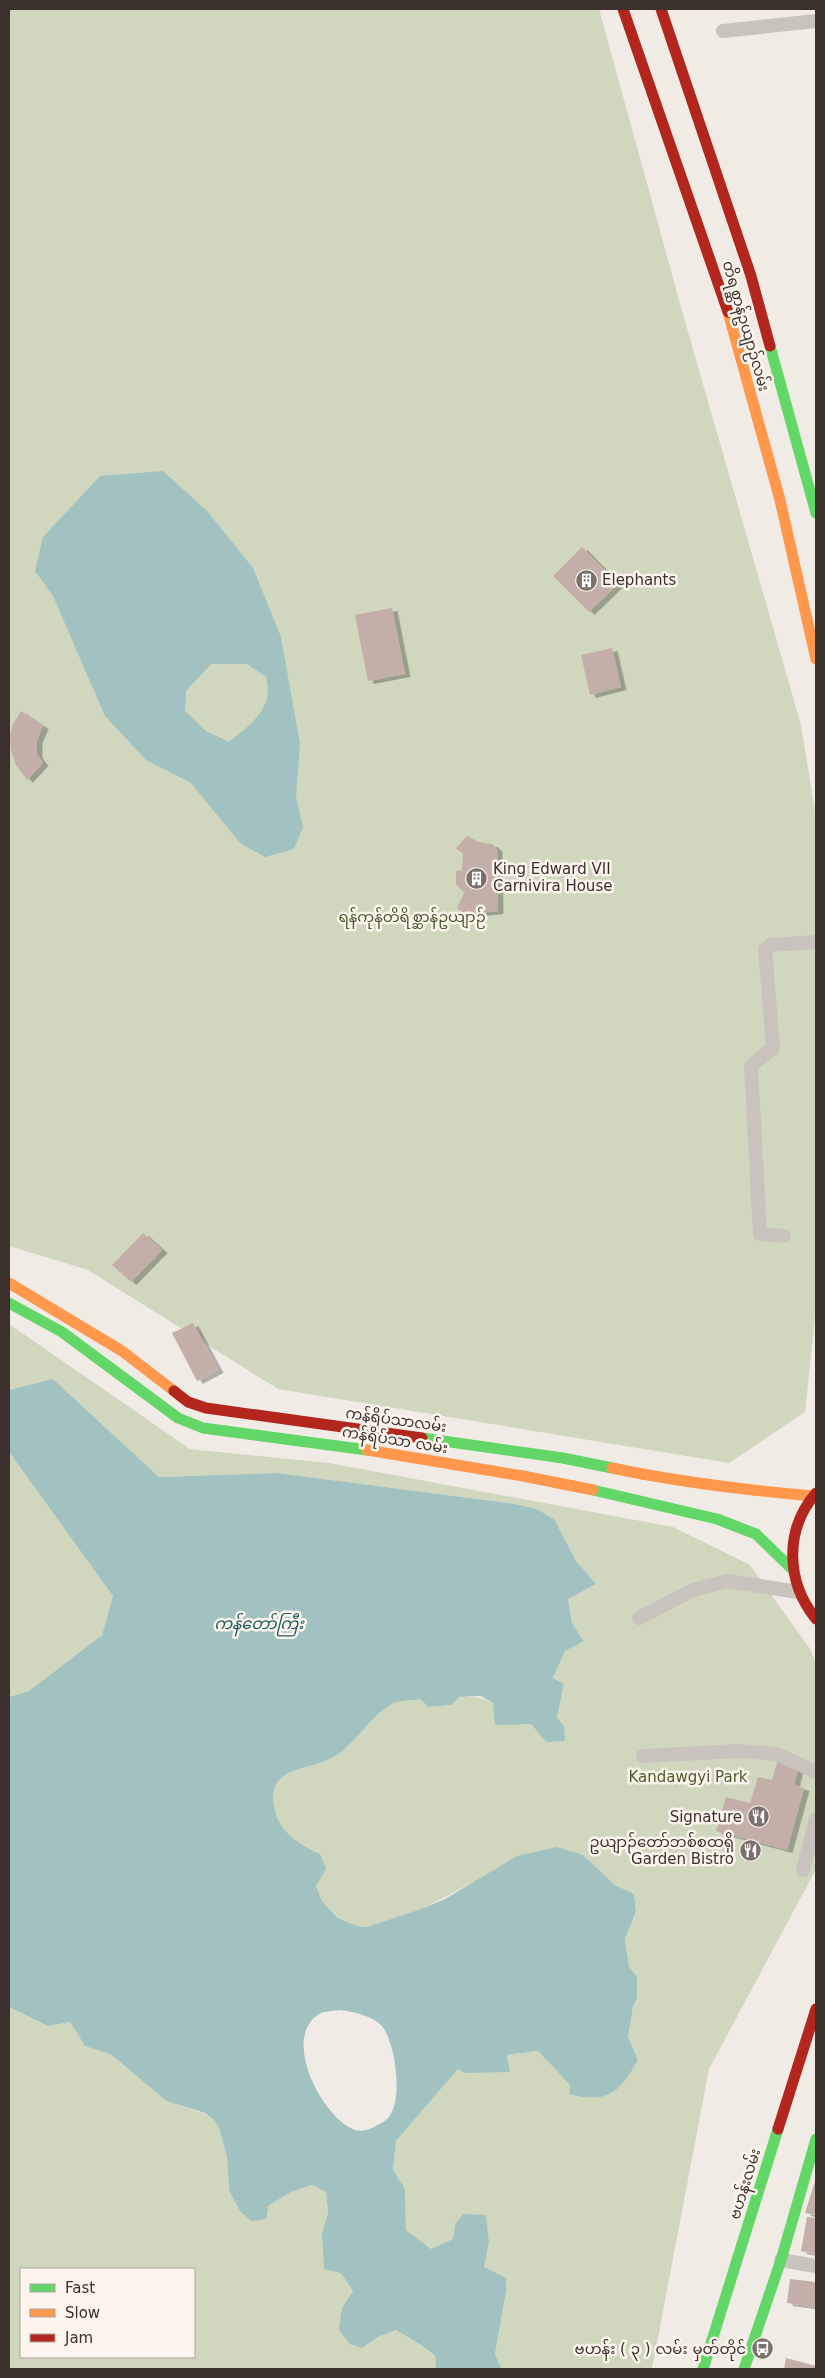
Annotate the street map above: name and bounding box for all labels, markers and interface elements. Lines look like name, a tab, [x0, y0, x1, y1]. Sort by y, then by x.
street label: တိရစ္ဆာန်ဥယျာဉ်လမ်း	[716, 258, 774, 394]
building icon: Elephants	[574, 568, 598, 592]
place label: Elephants	[602, 571, 676, 589]
place label: King Edward VII Carnivira House	[493, 860, 612, 895]
building icon: King Edward VII Carnivira House	[465, 866, 489, 890]
park label: ရန်ကုန်တိရိစ္ဆာန်ဥယျာဉ်	[338, 907, 486, 929]
street label: ကန်ရိပ်သာလမ်း	[344, 1403, 448, 1439]
street label: ကန်ရိပ်သာ လမ်း	[340, 1422, 449, 1460]
water label: ကန်တော်ကြီး	[214, 1612, 305, 1637]
park label: Kandawgyi Park	[628, 1768, 748, 1786]
restaurant icon: Signature	[746, 1805, 770, 1829]
place label: Signature	[670, 1808, 742, 1826]
place label: ဥယျာဉ်တော်ဘစ်စထရို Garden Bistro	[590, 1832, 734, 1868]
restaurant icon: ဥယျာဉ်တော်ဘစ်စထရို Garden Bistro	[738, 1839, 762, 1863]
street label: ဗဟန်းလမ်း	[725, 2146, 767, 2222]
legend	[20, 2268, 195, 2358]
text: Fast	[65, 2279, 95, 2297]
text: Slow	[65, 2304, 100, 2322]
text: Jam	[64, 2329, 93, 2347]
bus stop icon: ဗဟန်း ( ၃ ) လမ်း မှတ်တိုင်	[750, 2337, 774, 2361]
place label: ဗဟန်း ( ၃ ) လမ်း မှတ်တိုင်	[575, 2339, 746, 2361]

